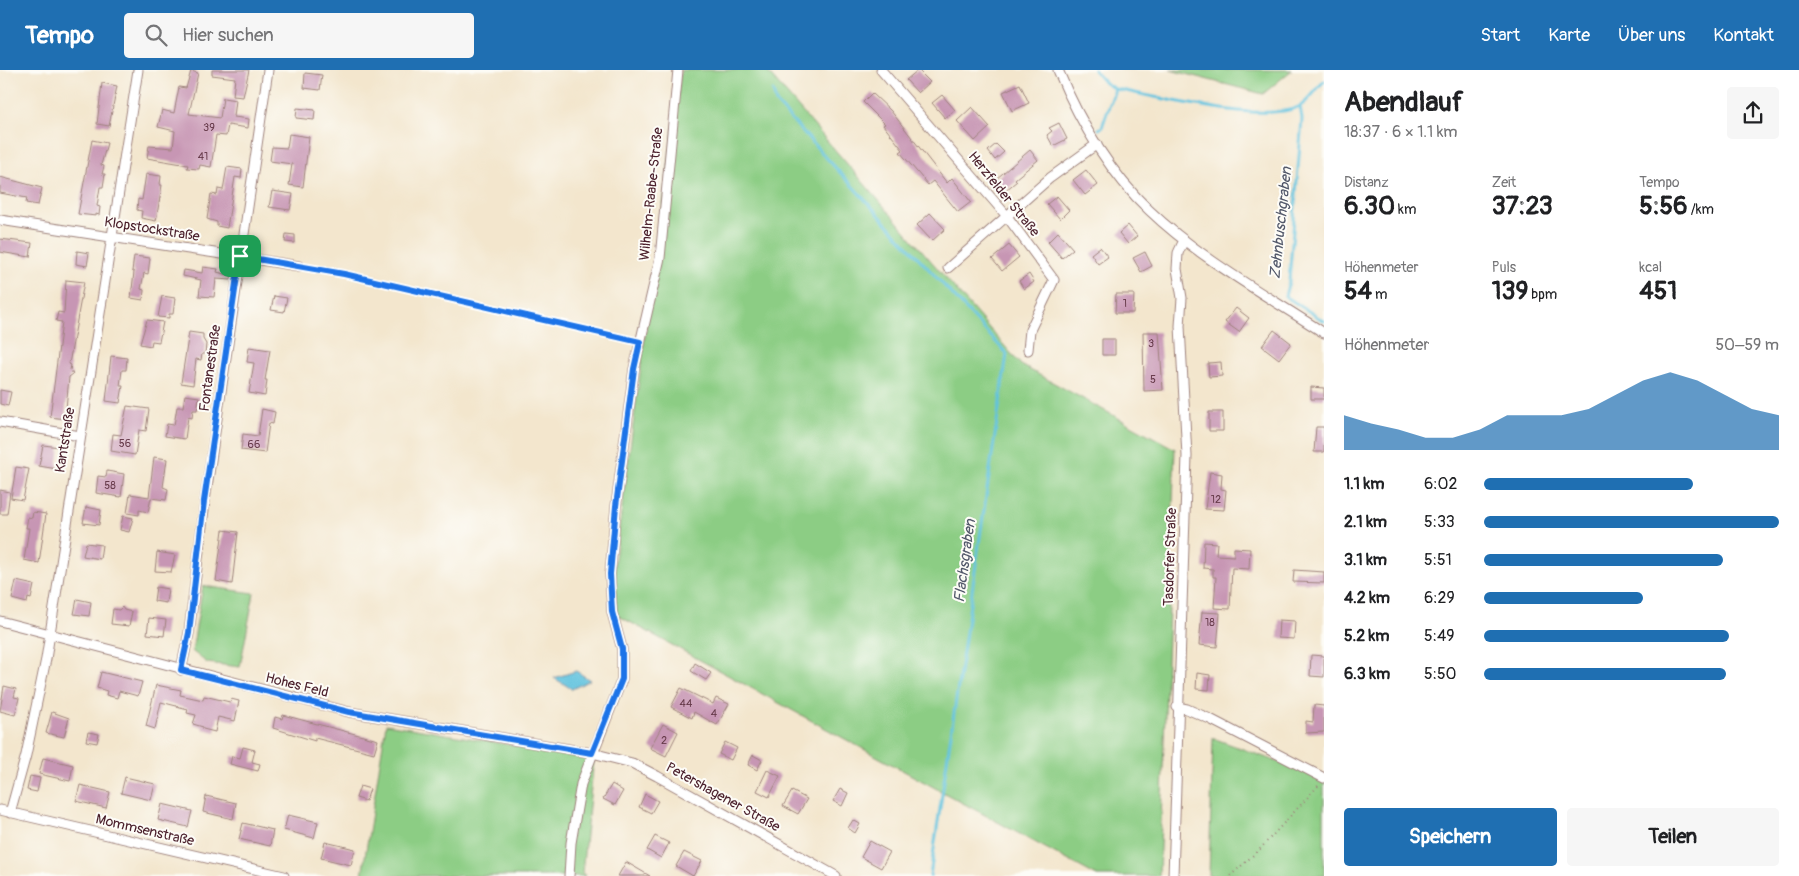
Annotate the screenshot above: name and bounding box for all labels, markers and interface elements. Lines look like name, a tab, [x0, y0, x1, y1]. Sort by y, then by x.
search box	[124, 13, 474, 58]
text: Tempo	[25, 21, 94, 50]
icon: search	[142, 21, 170, 49]
text: Hier suchen	[182, 23, 274, 47]
text: Start	[1480, 24, 1520, 47]
text: Karte	[1548, 24, 1590, 47]
text: Über uns	[1618, 24, 1685, 47]
text: Kontakt	[1713, 24, 1774, 47]
text: Abendlauf	[1344, 85, 1463, 120]
button: share	[1727, 87, 1779, 139]
house number: 39	[203, 121, 215, 134]
text: 18:37 · 6 × 1.1 km	[1344, 122, 1458, 142]
street label: Wilhelm-Raabe-Straße	[636, 127, 666, 261]
street label: Herzfelder Straße	[965, 148, 1044, 240]
house number: 41	[198, 150, 208, 163]
water label: Zehnbuschgraben	[1266, 165, 1296, 280]
text: Distanz	[1344, 174, 1388, 191]
text: Zeit	[1492, 174, 1516, 191]
text: Tempo	[1639, 174, 1680, 191]
text: 6.30	[1344, 191, 1395, 222]
text: 37:23	[1492, 191, 1553, 222]
text: 5:56	[1639, 191, 1688, 222]
text: km	[1395, 201, 1416, 218]
text: /km	[1688, 201, 1714, 218]
street label: Klopstockstraße	[103, 213, 201, 245]
pin	[219, 235, 261, 277]
icon: arrive	[226, 242, 254, 270]
text: Höhenmeter	[1344, 259, 1419, 276]
text: Puls	[1492, 259, 1516, 276]
text: kcal	[1639, 259, 1662, 276]
text: 54	[1344, 276, 1372, 307]
text: 139	[1492, 276, 1528, 307]
text: 451	[1639, 276, 1677, 307]
text: m	[1372, 286, 1388, 303]
text: bpm	[1528, 286, 1557, 303]
house number: 1	[1123, 297, 1127, 310]
street label: Fontanestraße	[196, 323, 225, 412]
text: Höhenmeter	[1344, 335, 1429, 355]
text: 50–59 m	[1715, 335, 1779, 355]
house number: 3	[1148, 337, 1154, 350]
house number: 5	[1150, 373, 1156, 386]
street label: Kantstraße	[51, 406, 79, 474]
house number: 56	[119, 437, 131, 450]
house number: 66	[248, 438, 260, 451]
text: 1.1 km	[1344, 474, 1384, 494]
text: 6:02	[1424, 474, 1457, 494]
house number: 58	[104, 479, 116, 492]
house number: 12	[1211, 493, 1221, 506]
street label: Tasdorfer Straße	[1160, 507, 1180, 606]
text: 2.1 km	[1344, 512, 1387, 532]
text: 5:33	[1424, 512, 1455, 532]
water label: Flachsgraben	[950, 517, 980, 604]
text: 3.1 km	[1344, 550, 1387, 570]
text: 5:51	[1424, 550, 1452, 570]
text: 4.2 km	[1344, 588, 1390, 608]
text: 6:29	[1424, 588, 1455, 608]
house number: 18	[1205, 616, 1215, 629]
text: 5.2 km	[1344, 626, 1389, 646]
text: 5:49	[1424, 626, 1454, 646]
text: 6.3 km	[1344, 664, 1390, 684]
text: 5:50	[1424, 664, 1457, 684]
street label: Hohes Feld	[264, 669, 330, 701]
house number: 44	[680, 697, 693, 710]
house number: 4	[711, 707, 718, 720]
house number: 2	[661, 734, 667, 747]
street label: Petershagener Straße	[663, 759, 783, 835]
button: Speichern	[1344, 808, 1557, 866]
button: Teilen	[1567, 808, 1779, 866]
street label: Mommsenstraße	[94, 810, 196, 850]

